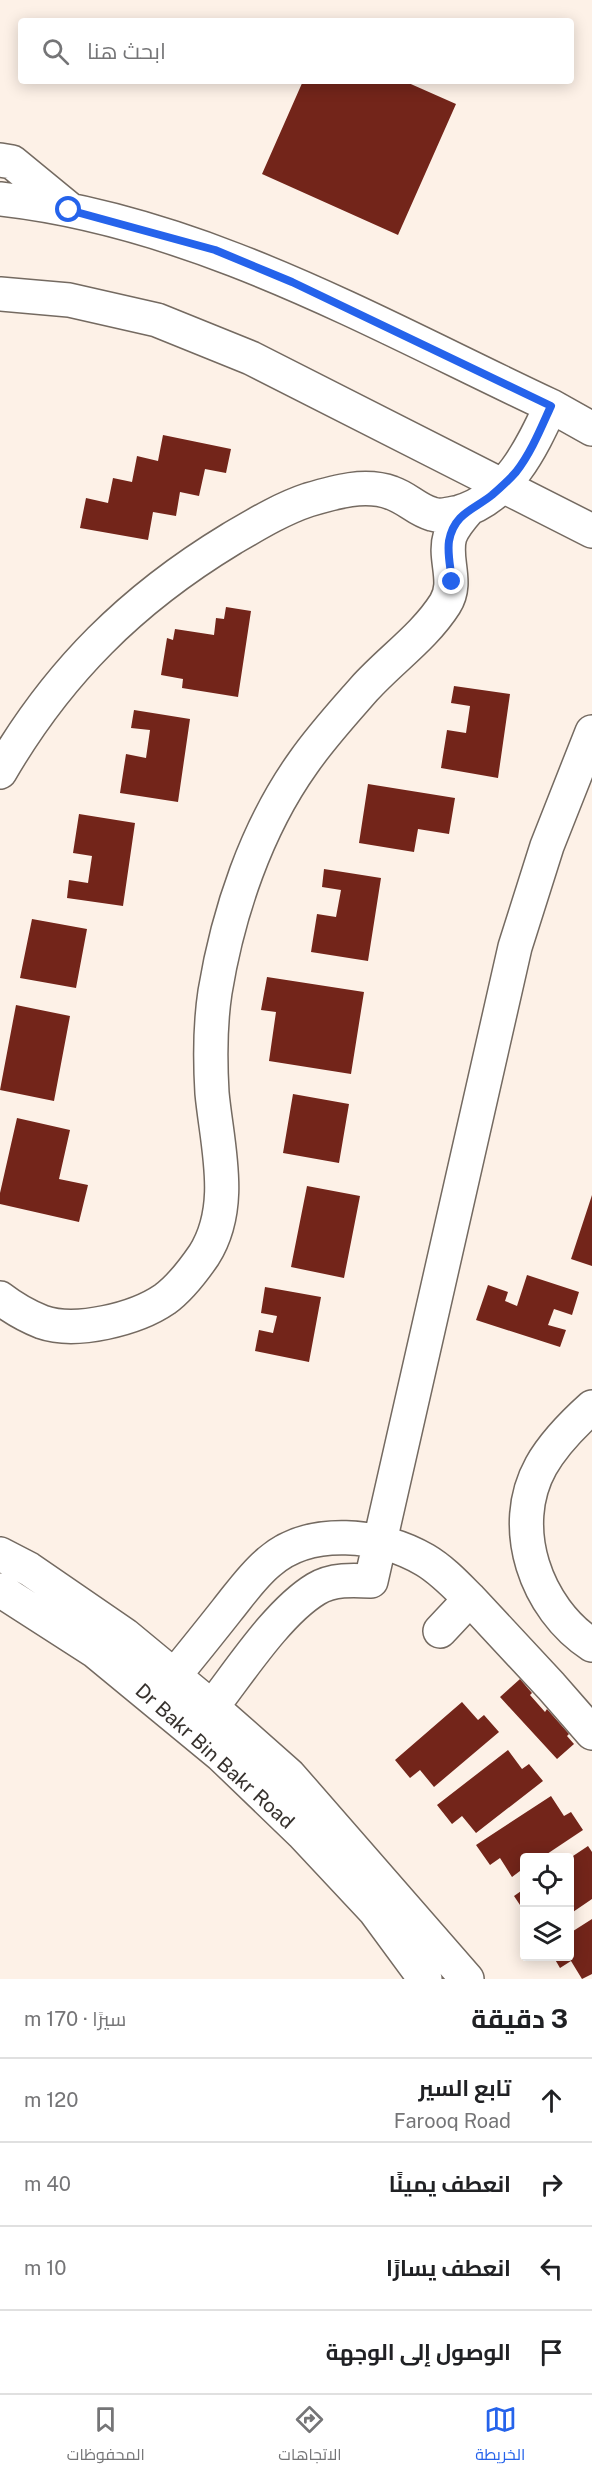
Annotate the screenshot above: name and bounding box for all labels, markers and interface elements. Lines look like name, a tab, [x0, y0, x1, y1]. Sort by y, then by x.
search box	[18, 18, 574, 84]
icon: search	[39, 35, 72, 68]
text: ابحث هنا	[87, 38, 166, 64]
route start	[55, 196, 81, 222]
route end	[438, 568, 464, 594]
street label: Dr Bakr Bin Bakr Road	[131, 1678, 299, 1834]
map controls	[520, 1853, 574, 1961]
button: locate	[520, 1853, 574, 1907]
button: layers	[520, 1907, 574, 1961]
text: 3 دقيقة	[471, 2003, 568, 2034]
text: سيرًا · 170 m	[24, 2007, 126, 2031]
text: تابع السير	[419, 2075, 511, 2101]
icon: ahead	[535, 2084, 568, 2117]
text: 120 m	[24, 2088, 79, 2112]
text: Farooq Road	[394, 2109, 511, 2133]
icon: right	[535, 2168, 568, 2201]
text: انعطف يمينًا	[389, 2171, 511, 2197]
text: 40 m	[24, 2172, 71, 2196]
icon: left	[535, 2252, 568, 2285]
text: انعطف يسارًا	[386, 2255, 511, 2281]
text: 10 m	[24, 2256, 67, 2280]
icon: arrive	[535, 2336, 568, 2369]
text: الوصول إلى الوجهة	[326, 2339, 511, 2365]
tab: المحفوظات	[67, 2403, 145, 2469]
tab: الاتجاهات	[278, 2403, 342, 2469]
tab: الخريطة	[475, 2403, 525, 2469]

